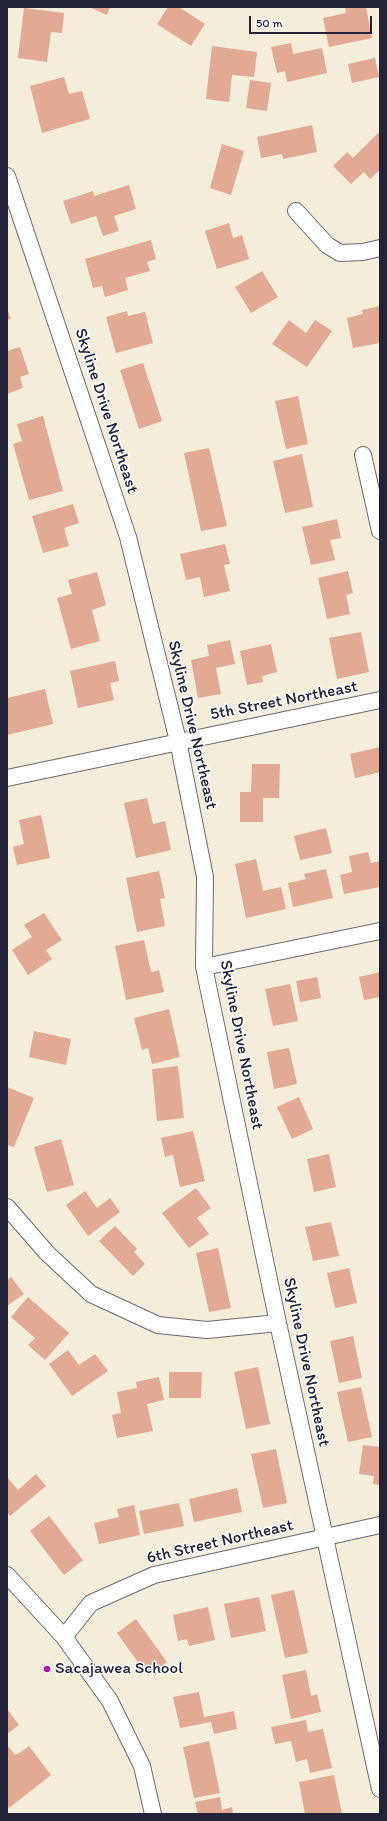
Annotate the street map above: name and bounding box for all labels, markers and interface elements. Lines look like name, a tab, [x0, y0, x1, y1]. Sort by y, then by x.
scale bar	[251, 8, 374, 34]
text: 50 m	[256, 16, 282, 30]
street label: Skyline Drive Northeast	[70, 326, 142, 496]
street label: Skyline Drive Northeast	[163, 639, 221, 811]
street label: 5th Street Northeast	[209, 677, 359, 725]
street label: Skyline Drive Northeast	[215, 959, 267, 1131]
street label: Skyline Drive Northeast	[278, 1276, 334, 1448]
street label: 6th Street Northeast	[145, 1515, 295, 1569]
place label: Sacajawea School	[55, 1659, 183, 1679]
marker: Sacajawea School	[42, 1664, 52, 1674]

